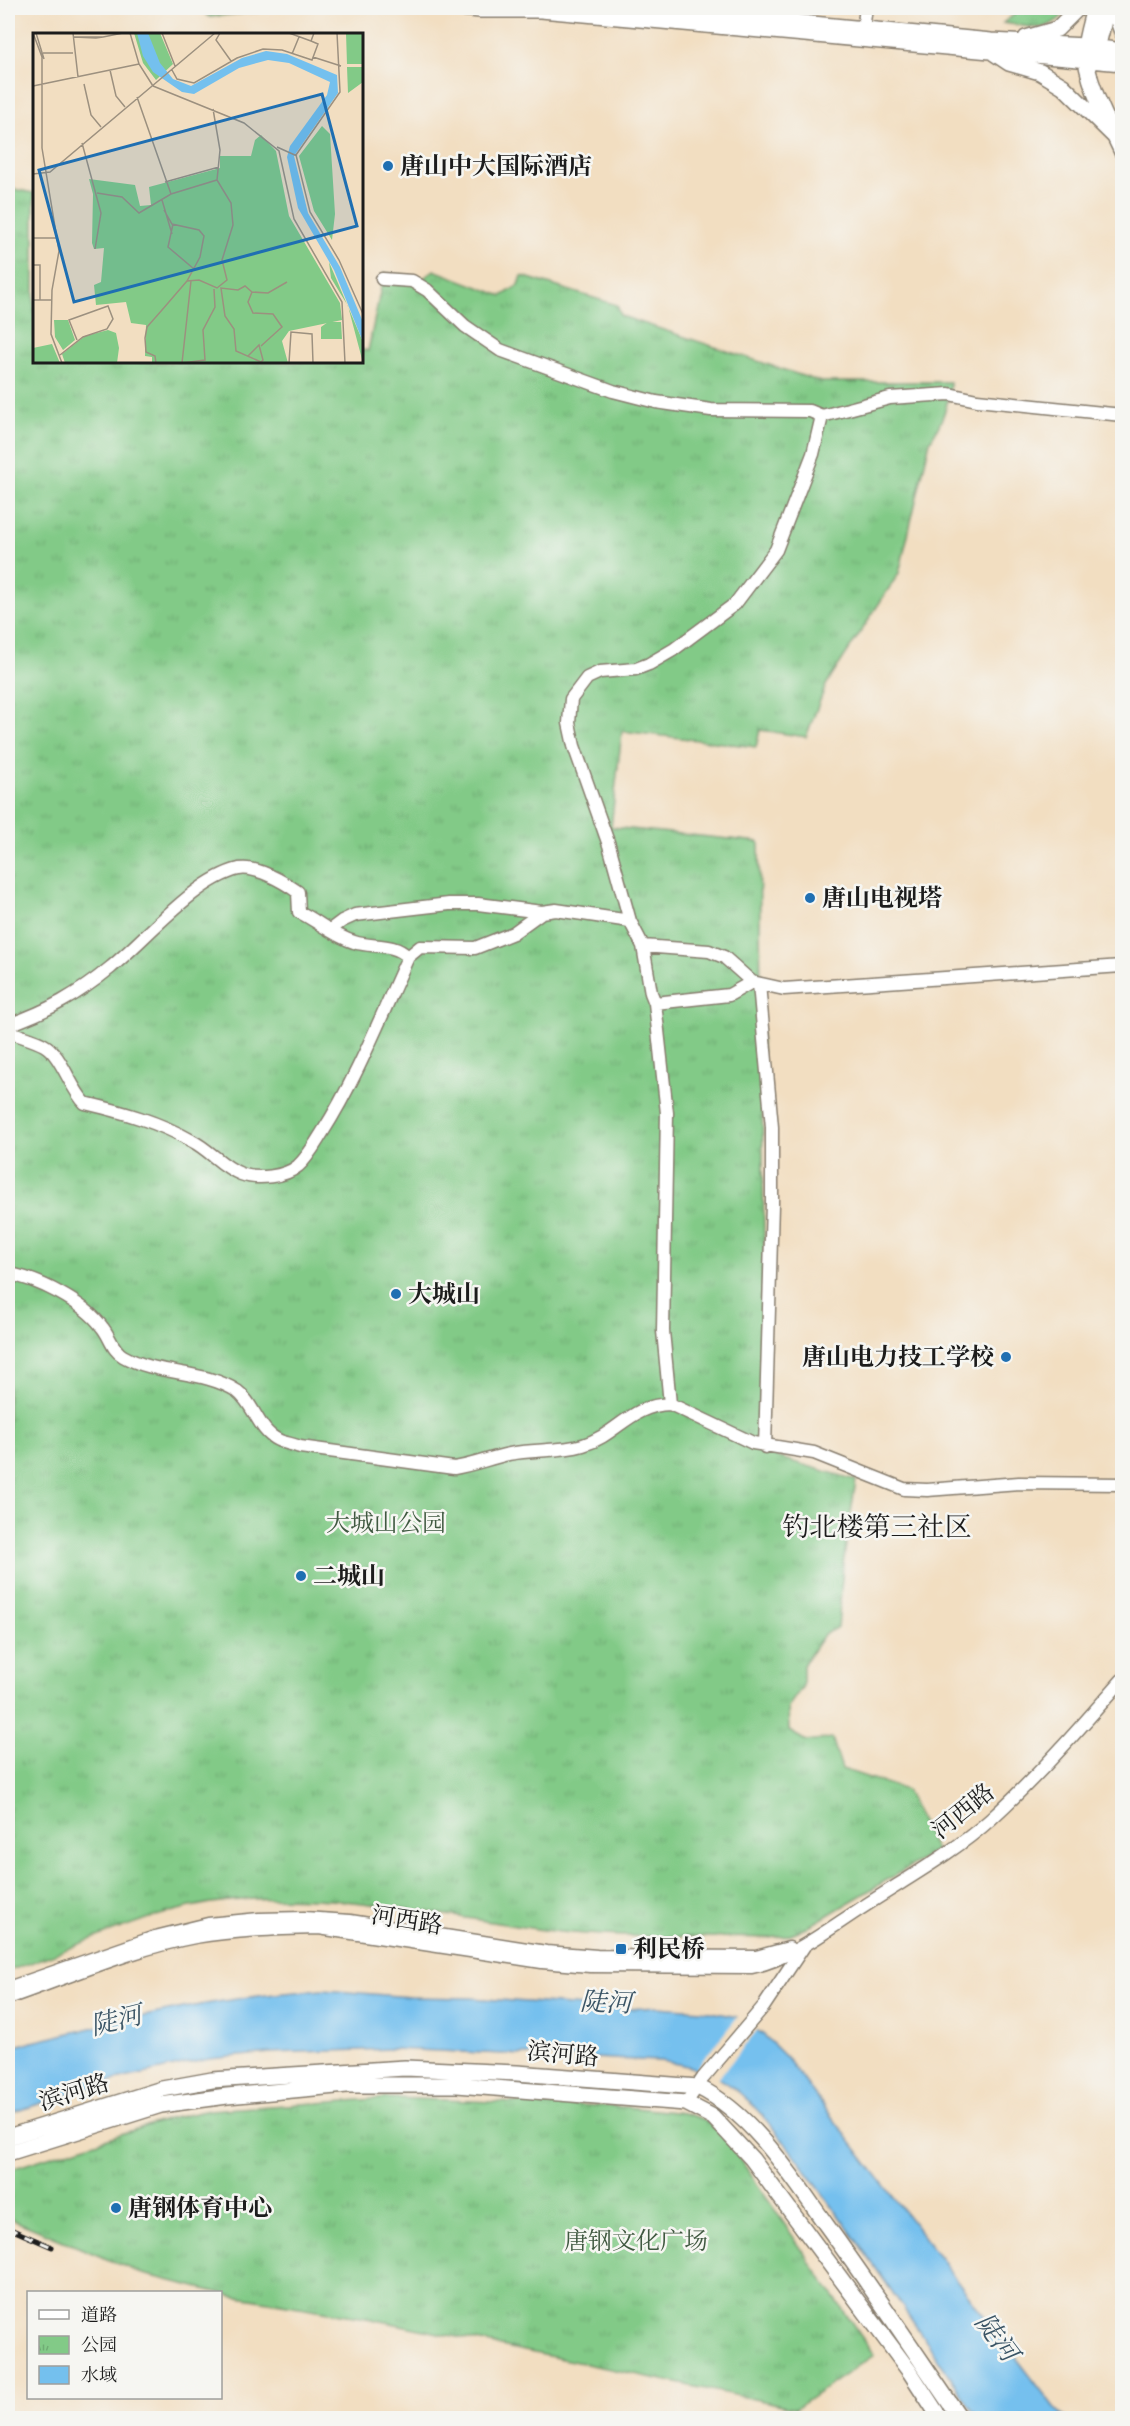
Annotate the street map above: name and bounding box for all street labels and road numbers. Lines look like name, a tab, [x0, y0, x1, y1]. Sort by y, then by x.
street label: 河西路	[925, 1776, 1000, 1845]
street label: 河西路	[369, 1899, 445, 1940]
street label: 滨河路	[526, 2035, 600, 2072]
street label: 滨河路	[35, 2066, 113, 2117]

